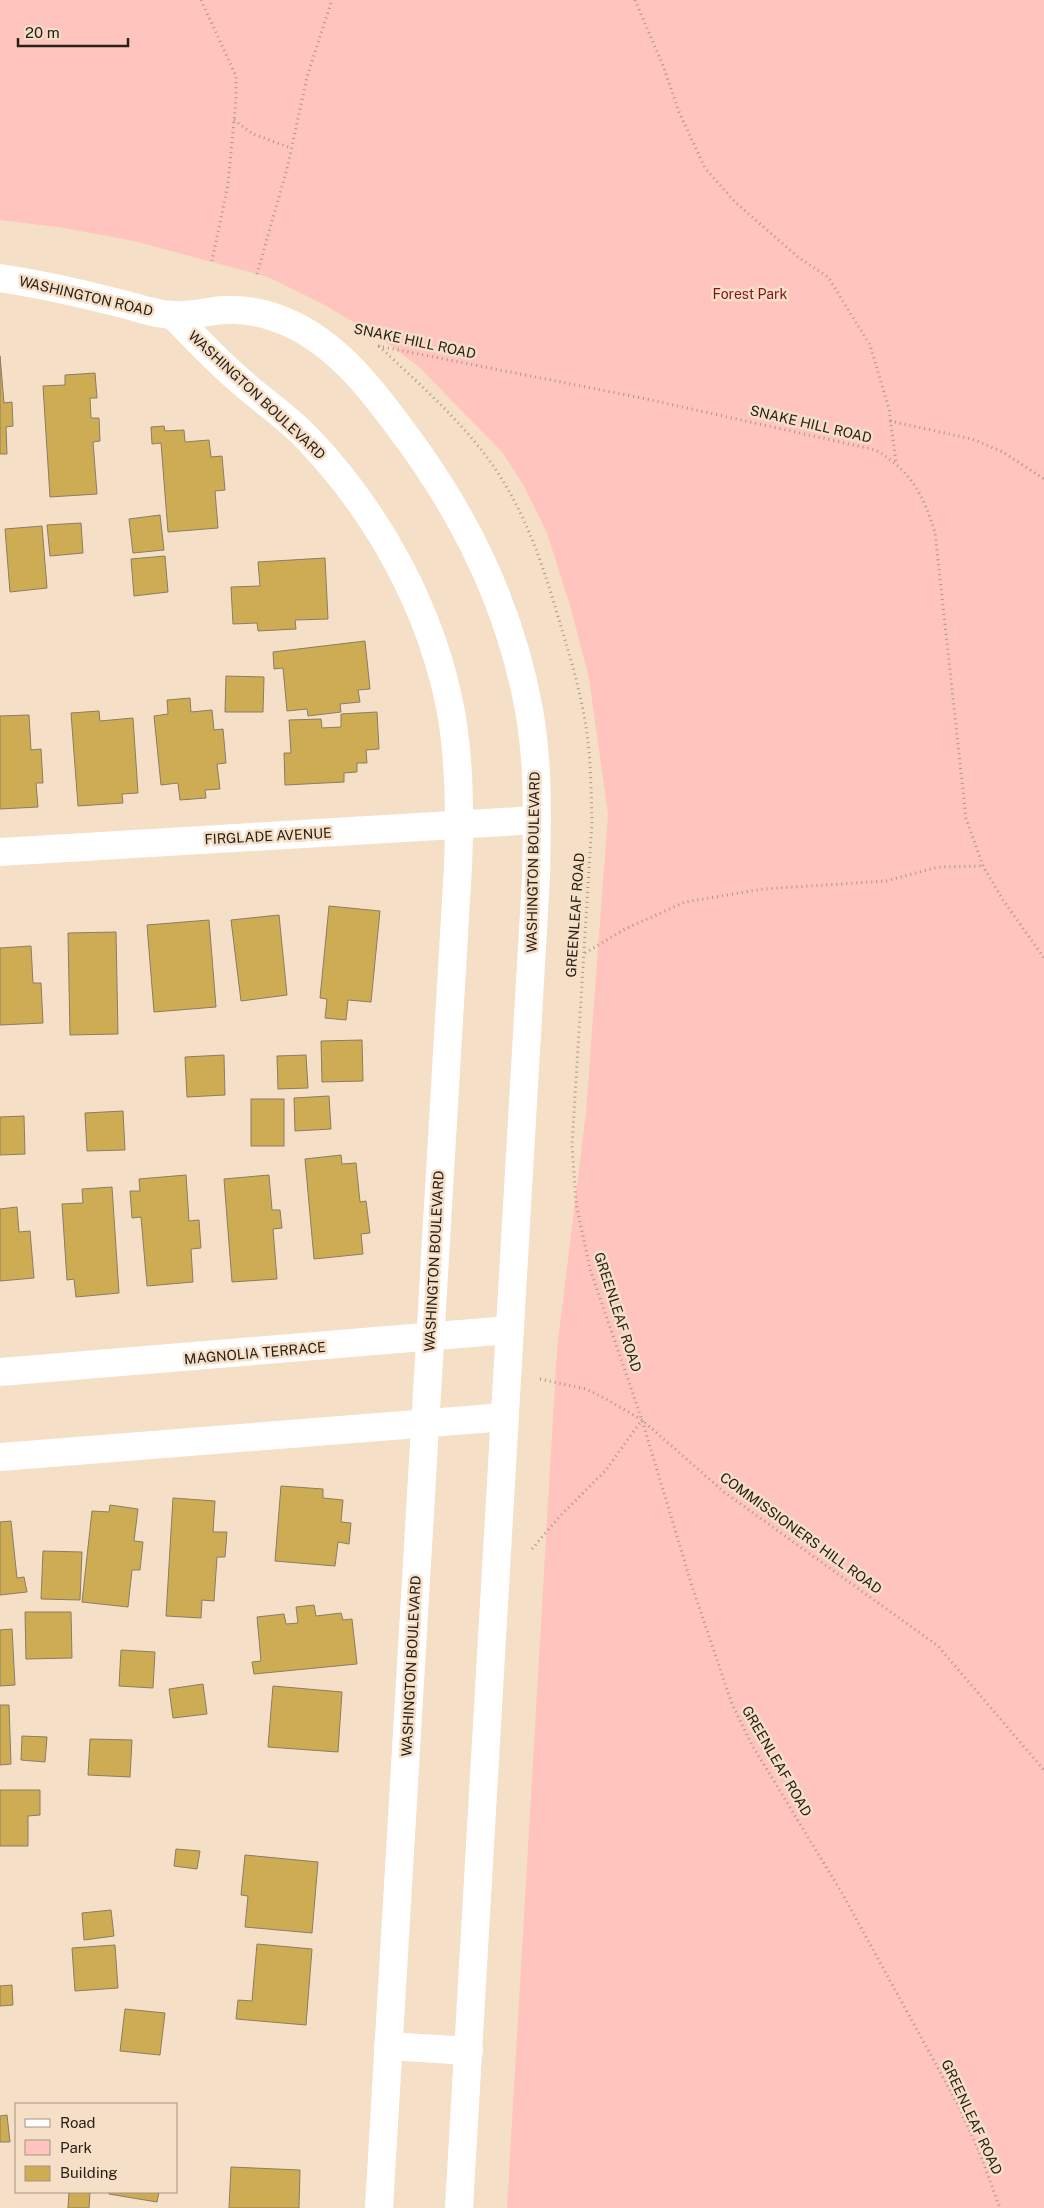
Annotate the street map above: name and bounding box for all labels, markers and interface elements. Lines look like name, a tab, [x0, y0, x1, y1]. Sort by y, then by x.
scale bar	[18, 15, 128, 47]
text: 20 m	[25, 24, 60, 41]
street label: WASHINGTON ROAD	[17, 273, 155, 319]
park label: Forest Park	[713, 286, 788, 302]
street label: SNAKE HILL ROAD	[352, 320, 478, 362]
street label: WASHINGTON BOULEVARD	[185, 327, 329, 463]
street label: SNAKE HILL ROAD	[749, 402, 873, 446]
street label: WASHINGTON BOULEVARD	[523, 771, 543, 953]
street label: FIRGLADE AVENUE	[204, 825, 332, 847]
street label: GREENLEAF ROAD	[563, 852, 587, 978]
street label: WASHINGTON BOULEVARD	[421, 1170, 447, 1352]
street label: GREENLEAF ROAD	[591, 1250, 645, 1374]
street label: MAGNOLIA TERRACE	[183, 1339, 327, 1367]
street label: COMMISSIONERS HILL ROAD	[717, 1469, 885, 1597]
street label: WASHINGTON BOULEVARD	[398, 1575, 424, 1757]
street label: GREENLEAF ROAD	[739, 1703, 815, 1819]
street label: GREENLEAF ROAD	[938, 2057, 1006, 2177]
legend	[15, 2103, 178, 2193]
text: Road	[60, 2114, 96, 2131]
text: Park	[60, 2139, 92, 2156]
text: Building	[60, 2164, 118, 2181]

